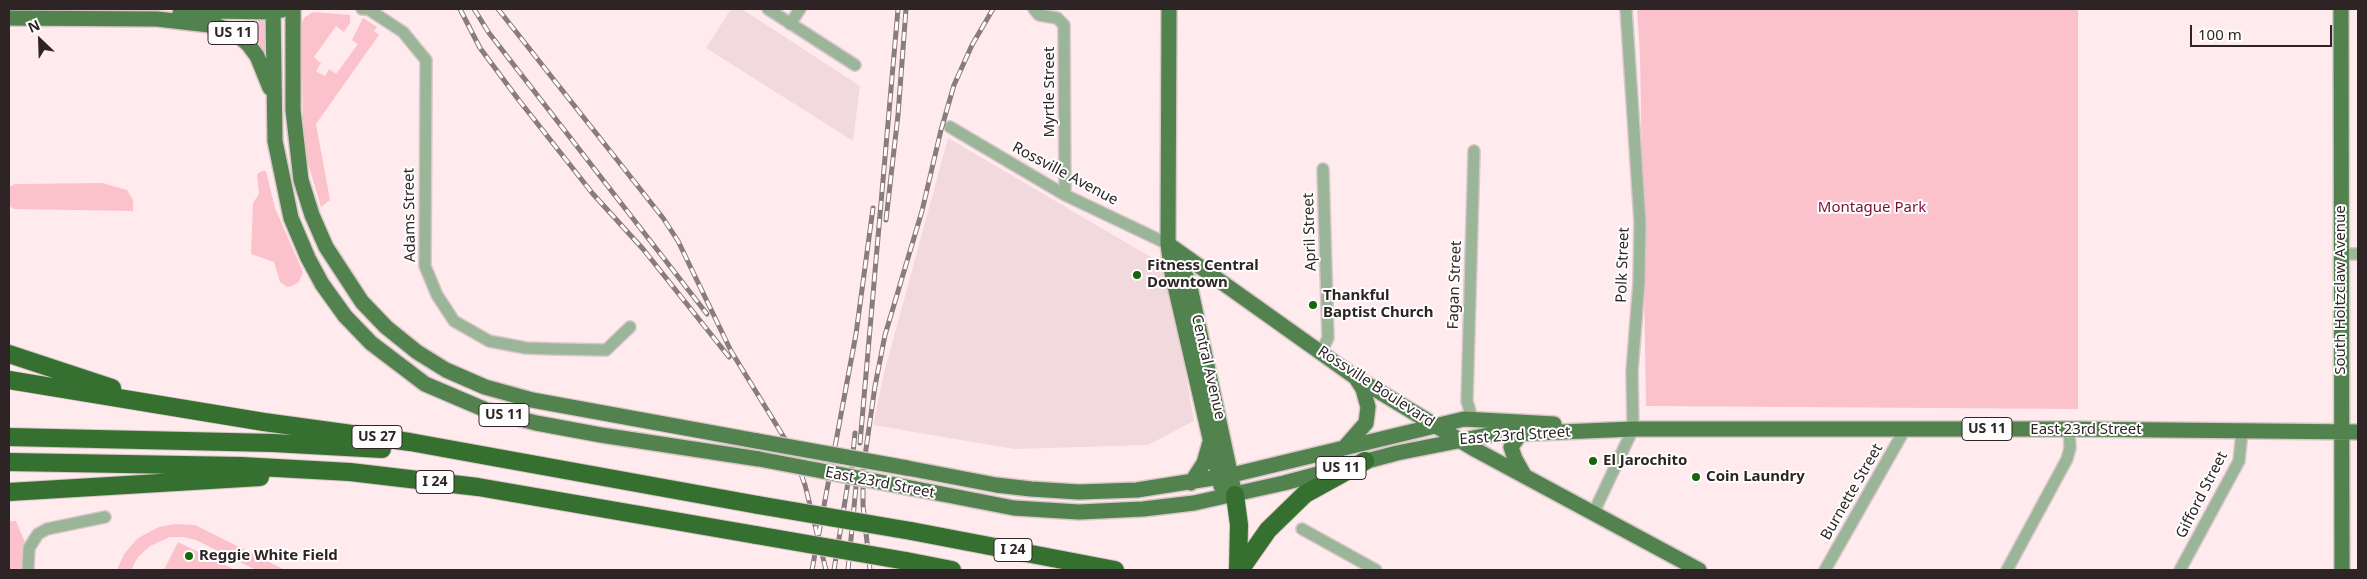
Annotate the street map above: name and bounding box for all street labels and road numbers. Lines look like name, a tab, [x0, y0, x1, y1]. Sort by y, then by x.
road number: US 11	[208, 22, 258, 44]
street label: Myrtle Street	[1041, 47, 1059, 137]
street label: Rossville Avenue	[1009, 139, 1121, 209]
street label: Adams Street	[400, 168, 420, 262]
street label: April Street	[1300, 192, 1320, 272]
street label: South Holtzclaw Avenue	[2332, 205, 2350, 375]
street label: Polk Street	[1613, 227, 1633, 303]
street label: Fagan Street	[1444, 240, 1466, 330]
street label: Central Avenue	[1187, 313, 1229, 421]
street label: Rossville Boulevard	[1314, 343, 1438, 431]
road number: US 11	[479, 404, 529, 426]
road number: US 11	[1962, 418, 2012, 440]
street label: East 23rd Street	[2030, 421, 2142, 439]
street label: East 23rd Street	[1459, 423, 1571, 449]
road number: US 27	[352, 426, 402, 448]
street label: Burnette Street	[1817, 441, 1887, 543]
street label: Gifford Street	[2172, 449, 2232, 541]
road number: US 11	[1316, 456, 1366, 479]
street label: East 23rd Street	[824, 464, 936, 502]
road number: I 24	[416, 471, 454, 494]
road number: I 24	[994, 538, 1032, 562]

